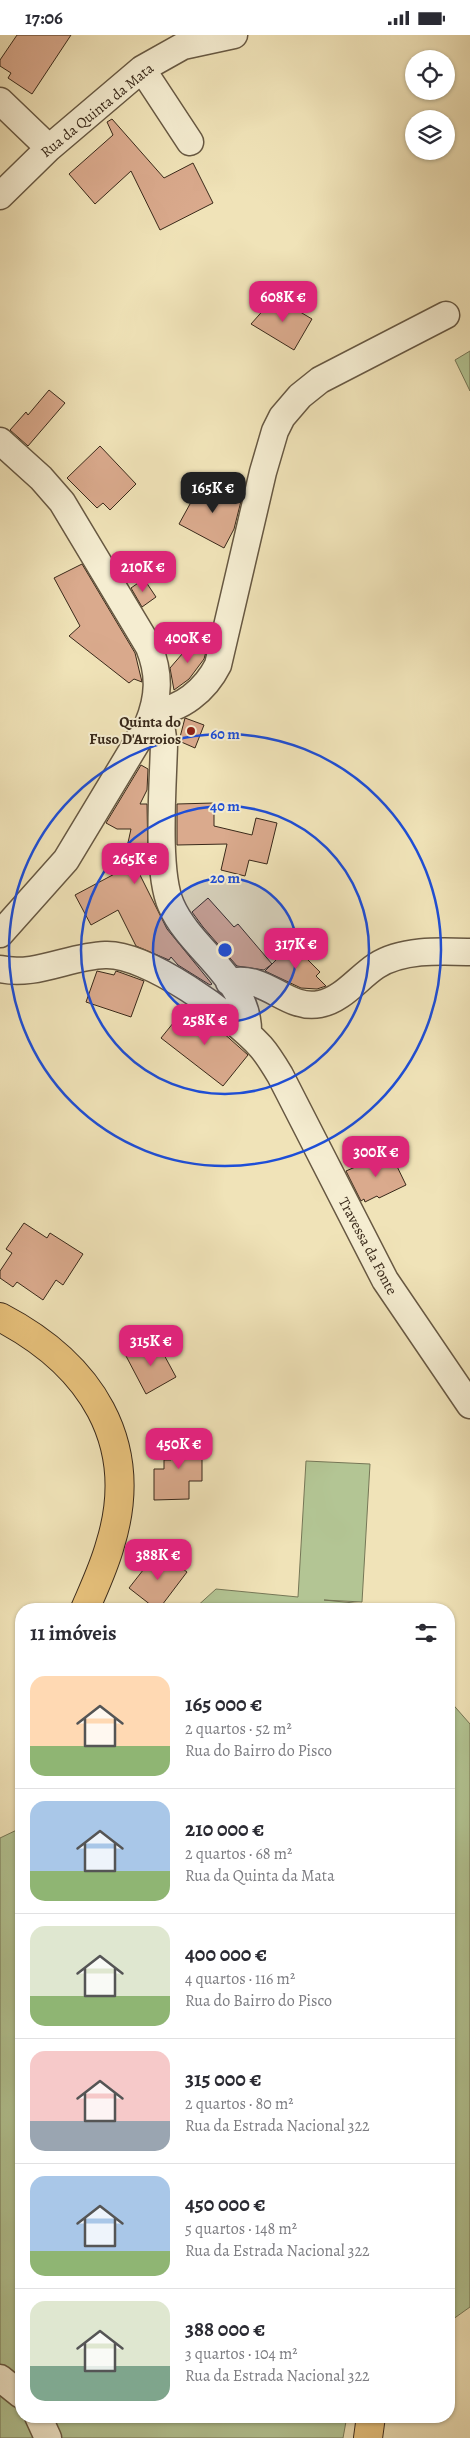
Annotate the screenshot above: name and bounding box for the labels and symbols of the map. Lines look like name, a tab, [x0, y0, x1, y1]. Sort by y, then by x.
street label: Rua da Quinta da Mata	[36, 58, 158, 162]
pin: 608K €	[242, 281, 324, 323]
pin: 165K €	[172, 471, 254, 514]
pin: 210K €	[102, 551, 184, 593]
pin: 400K €	[147, 621, 229, 664]
place label: Quinta do Fuso D'Arroios	[89, 712, 181, 749]
text: 60 m	[210, 724, 240, 744]
marker: Quinta do Fuso D'Arroios	[185, 725, 197, 737]
text: 40 m	[210, 796, 240, 816]
pin: 265K €	[94, 843, 176, 885]
text: 20 m	[210, 868, 240, 888]
pin: 317K €	[255, 927, 337, 970]
centre of rings	[216, 941, 234, 959]
pin: 258K €	[164, 1003, 246, 1046]
pin: 300K €	[335, 1135, 417, 1178]
street label: Travessa da Fonte	[334, 1194, 402, 1298]
pin: 315K €	[110, 1325, 192, 1367]
pin: 450K €	[138, 1427, 220, 1470]
pin: 388K €	[117, 1539, 199, 1581]

